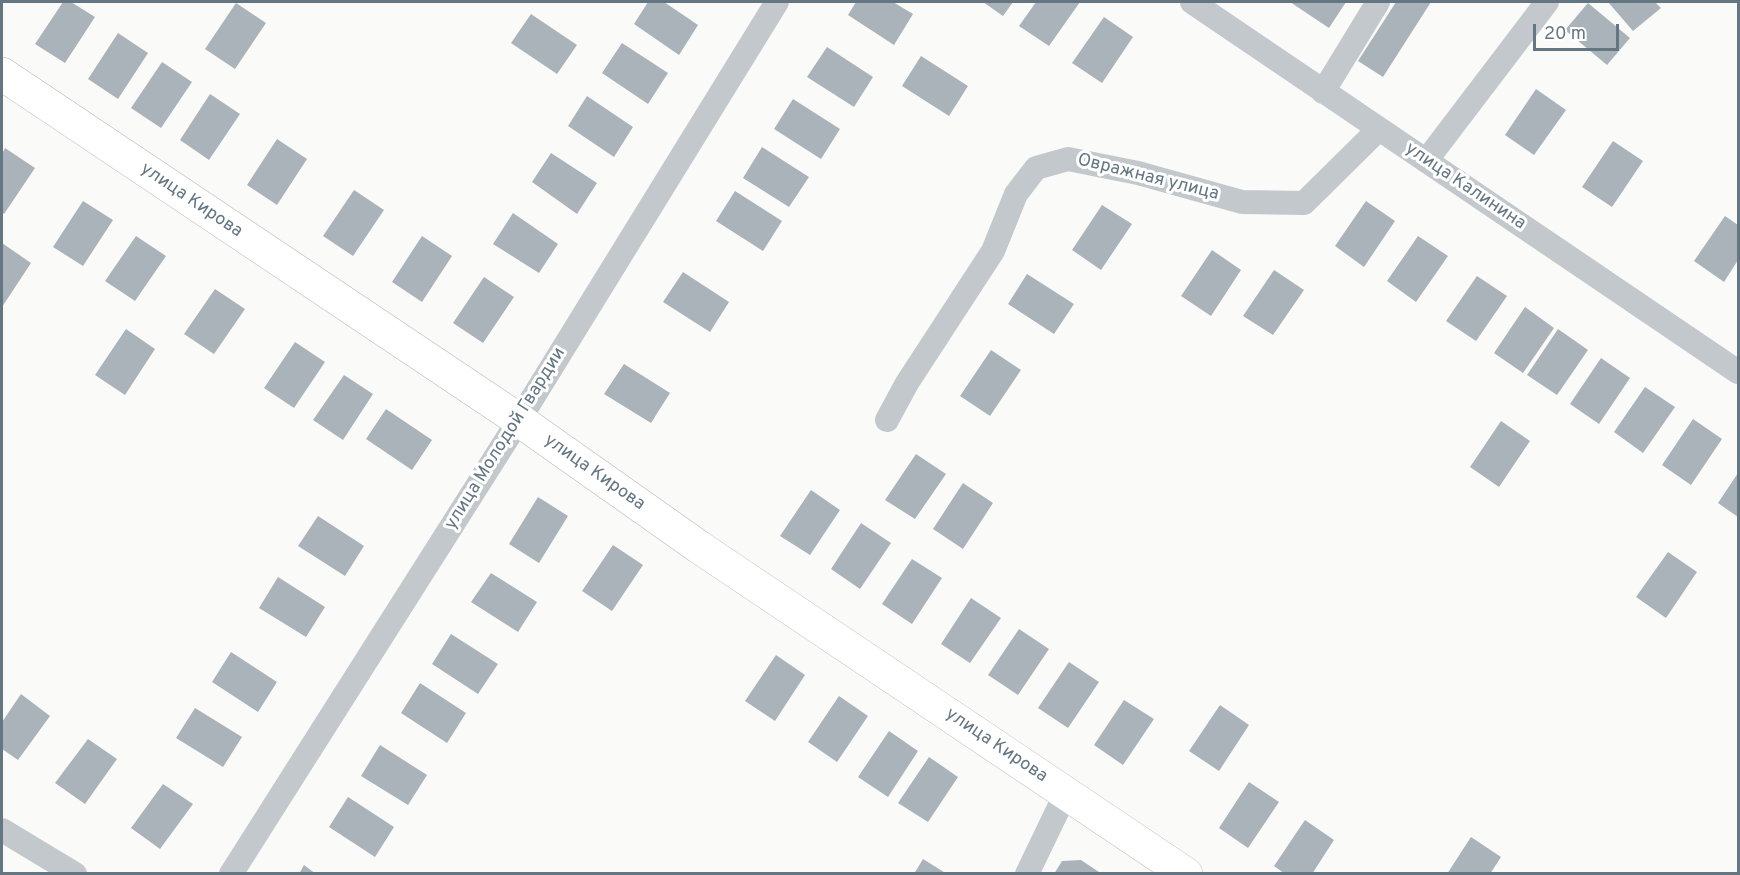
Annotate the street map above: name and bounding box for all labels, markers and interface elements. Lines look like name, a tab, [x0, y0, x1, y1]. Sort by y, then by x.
scale bar	[1536, 12, 1622, 50]
text: 20 m	[1544, 23, 1586, 46]
street label: улица Калинина	[1401, 139, 1529, 235]
street label: Овражная улица	[1075, 150, 1221, 206]
street label: улица Кирова	[136, 159, 246, 243]
street label: улица Молодой Гвардии	[441, 344, 571, 534]
street label: улица Кирова	[539, 430, 649, 516]
street label: улица Кирова	[941, 704, 1051, 788]

